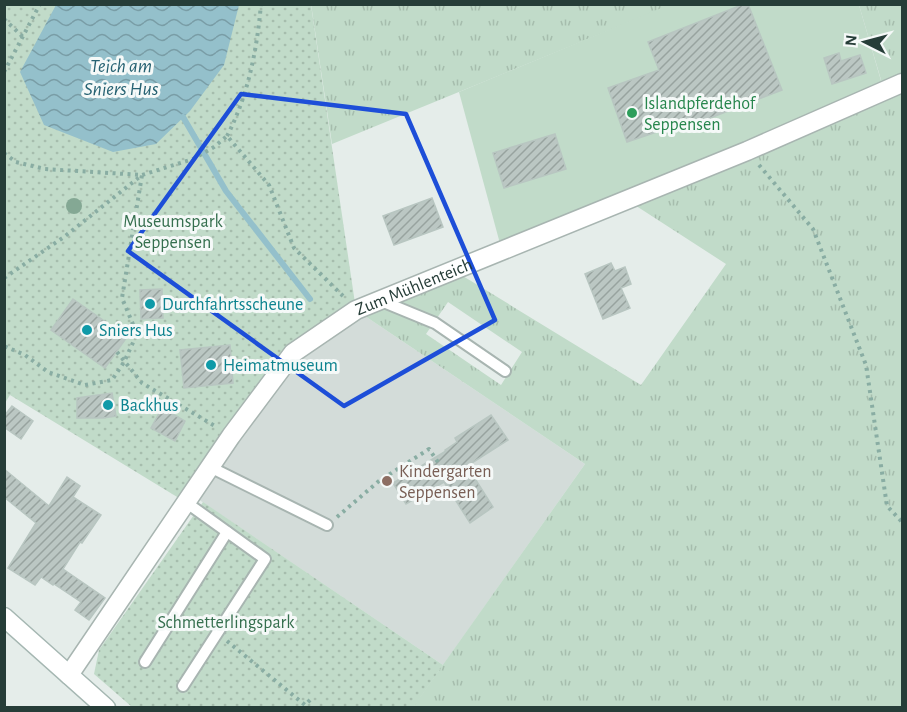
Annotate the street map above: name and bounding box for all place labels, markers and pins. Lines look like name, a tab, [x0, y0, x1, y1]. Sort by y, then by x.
place label: Islandpferdehof Seppensen	[644, 95, 757, 134]
marker: Islandpferdehof Seppensen	[625, 106, 639, 120]
place label: Durchfahrtsscheune	[162, 296, 303, 314]
marker: Durchfahrtsscheune	[143, 297, 157, 311]
place label: Sniers Hus	[99, 322, 173, 340]
marker: Sniers Hus	[80, 323, 94, 337]
place label: Heimatmuseum	[223, 357, 338, 375]
marker: Heimatmuseum	[204, 358, 218, 372]
place label: Backhus	[120, 397, 178, 415]
marker: Backhus	[101, 398, 115, 412]
place label: Kindergarten Seppensen	[399, 463, 491, 502]
marker: Kindergarten Seppensen	[380, 474, 394, 488]

